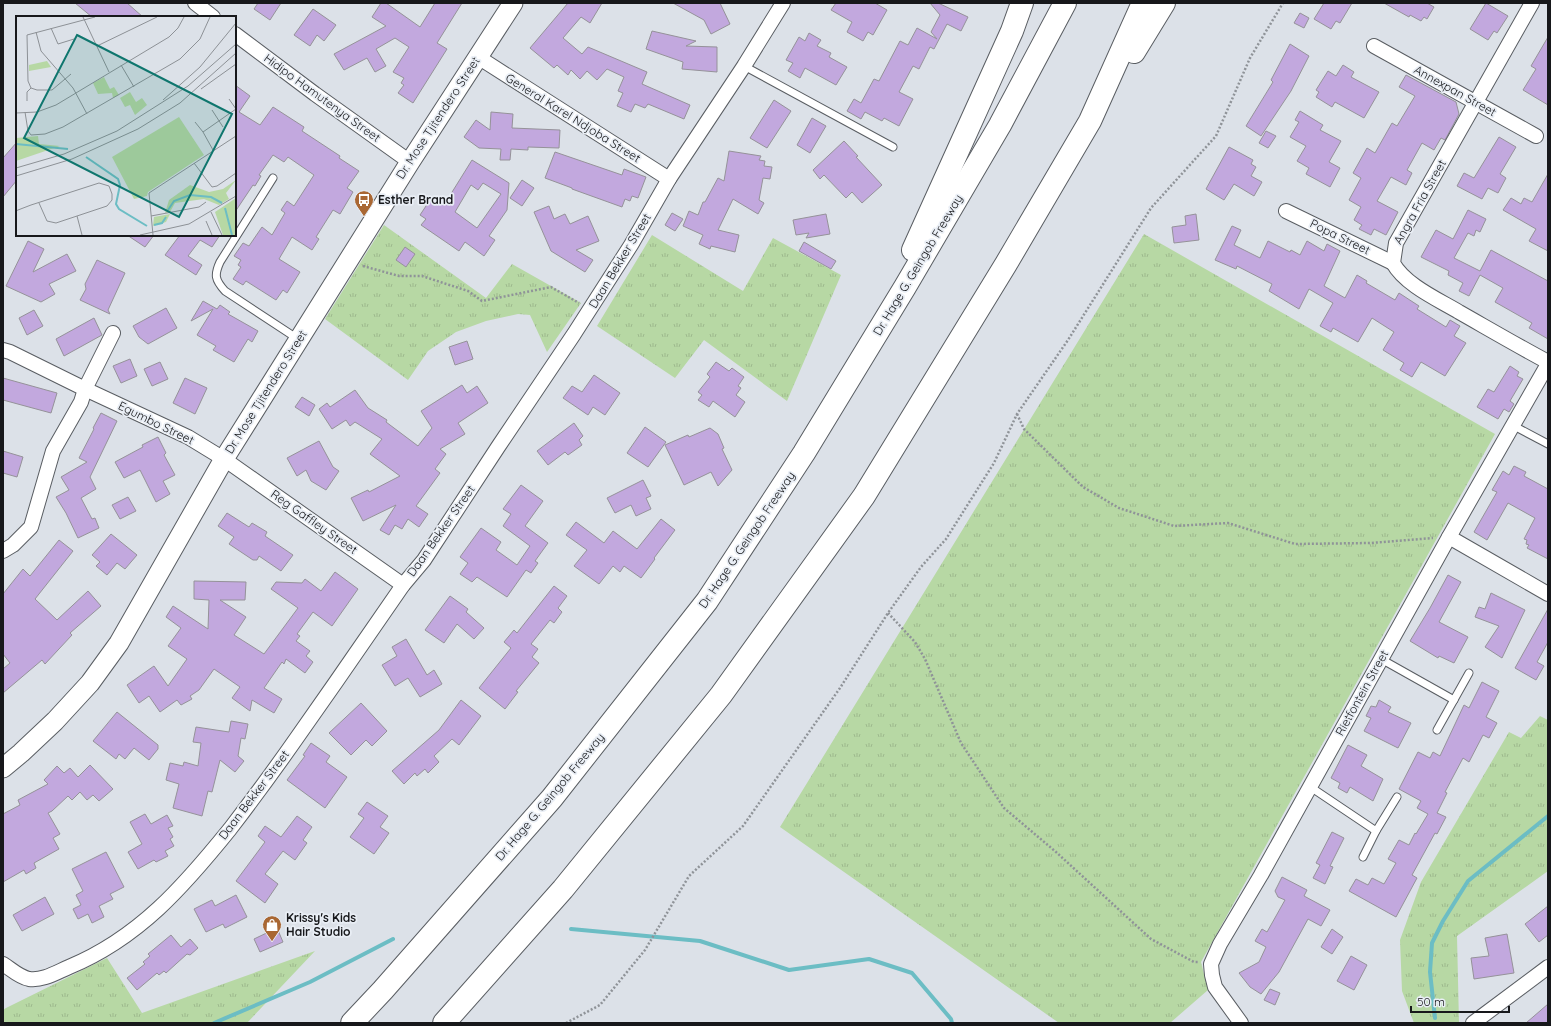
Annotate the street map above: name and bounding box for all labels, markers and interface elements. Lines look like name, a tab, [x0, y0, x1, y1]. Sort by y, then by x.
inset map	[16, 16, 236, 236]
street label: Hidipo Hamutenya Street	[261, 50, 383, 145]
street label: Dr. Mose Tjitendero Street	[392, 54, 483, 182]
street label: Annexpan Street	[1412, 62, 1499, 119]
street label: General Karel Ndjoba Street	[503, 70, 644, 165]
street label: Angra Fria Street	[1390, 157, 1449, 247]
bus stop icon: Esther Brand	[353, 189, 375, 217]
place label: Esther Brand	[378, 192, 453, 207]
street label: Dr. Hage G. Geingob Freeway	[869, 192, 966, 338]
street label: Daan Bekker Street	[585, 211, 654, 311]
street label: Popa Street	[1308, 216, 1373, 258]
street label: Dr. Mose Tjitendero Street	[221, 327, 310, 456]
street label: Egumbo Street	[116, 398, 197, 447]
street label: Dr. Hage G. Geingob Freeway	[695, 468, 798, 611]
street label: Daan Bekker Street	[403, 482, 478, 579]
street label: Reg Gaffley Street	[268, 486, 360, 557]
street label: Rietfontein Street	[1332, 647, 1391, 738]
street label: Dr. Hage G. Geingob Freeway	[492, 730, 607, 864]
street label: Daan Bekker Street	[215, 747, 292, 842]
place label: Krissy's Kids Hair Studio	[286, 910, 356, 939]
shop icon: Krissy's Kids Hair Studio	[261, 914, 283, 942]
scale bar	[1411, 988, 1509, 1014]
text: 50 m	[1417, 994, 1445, 1009]

